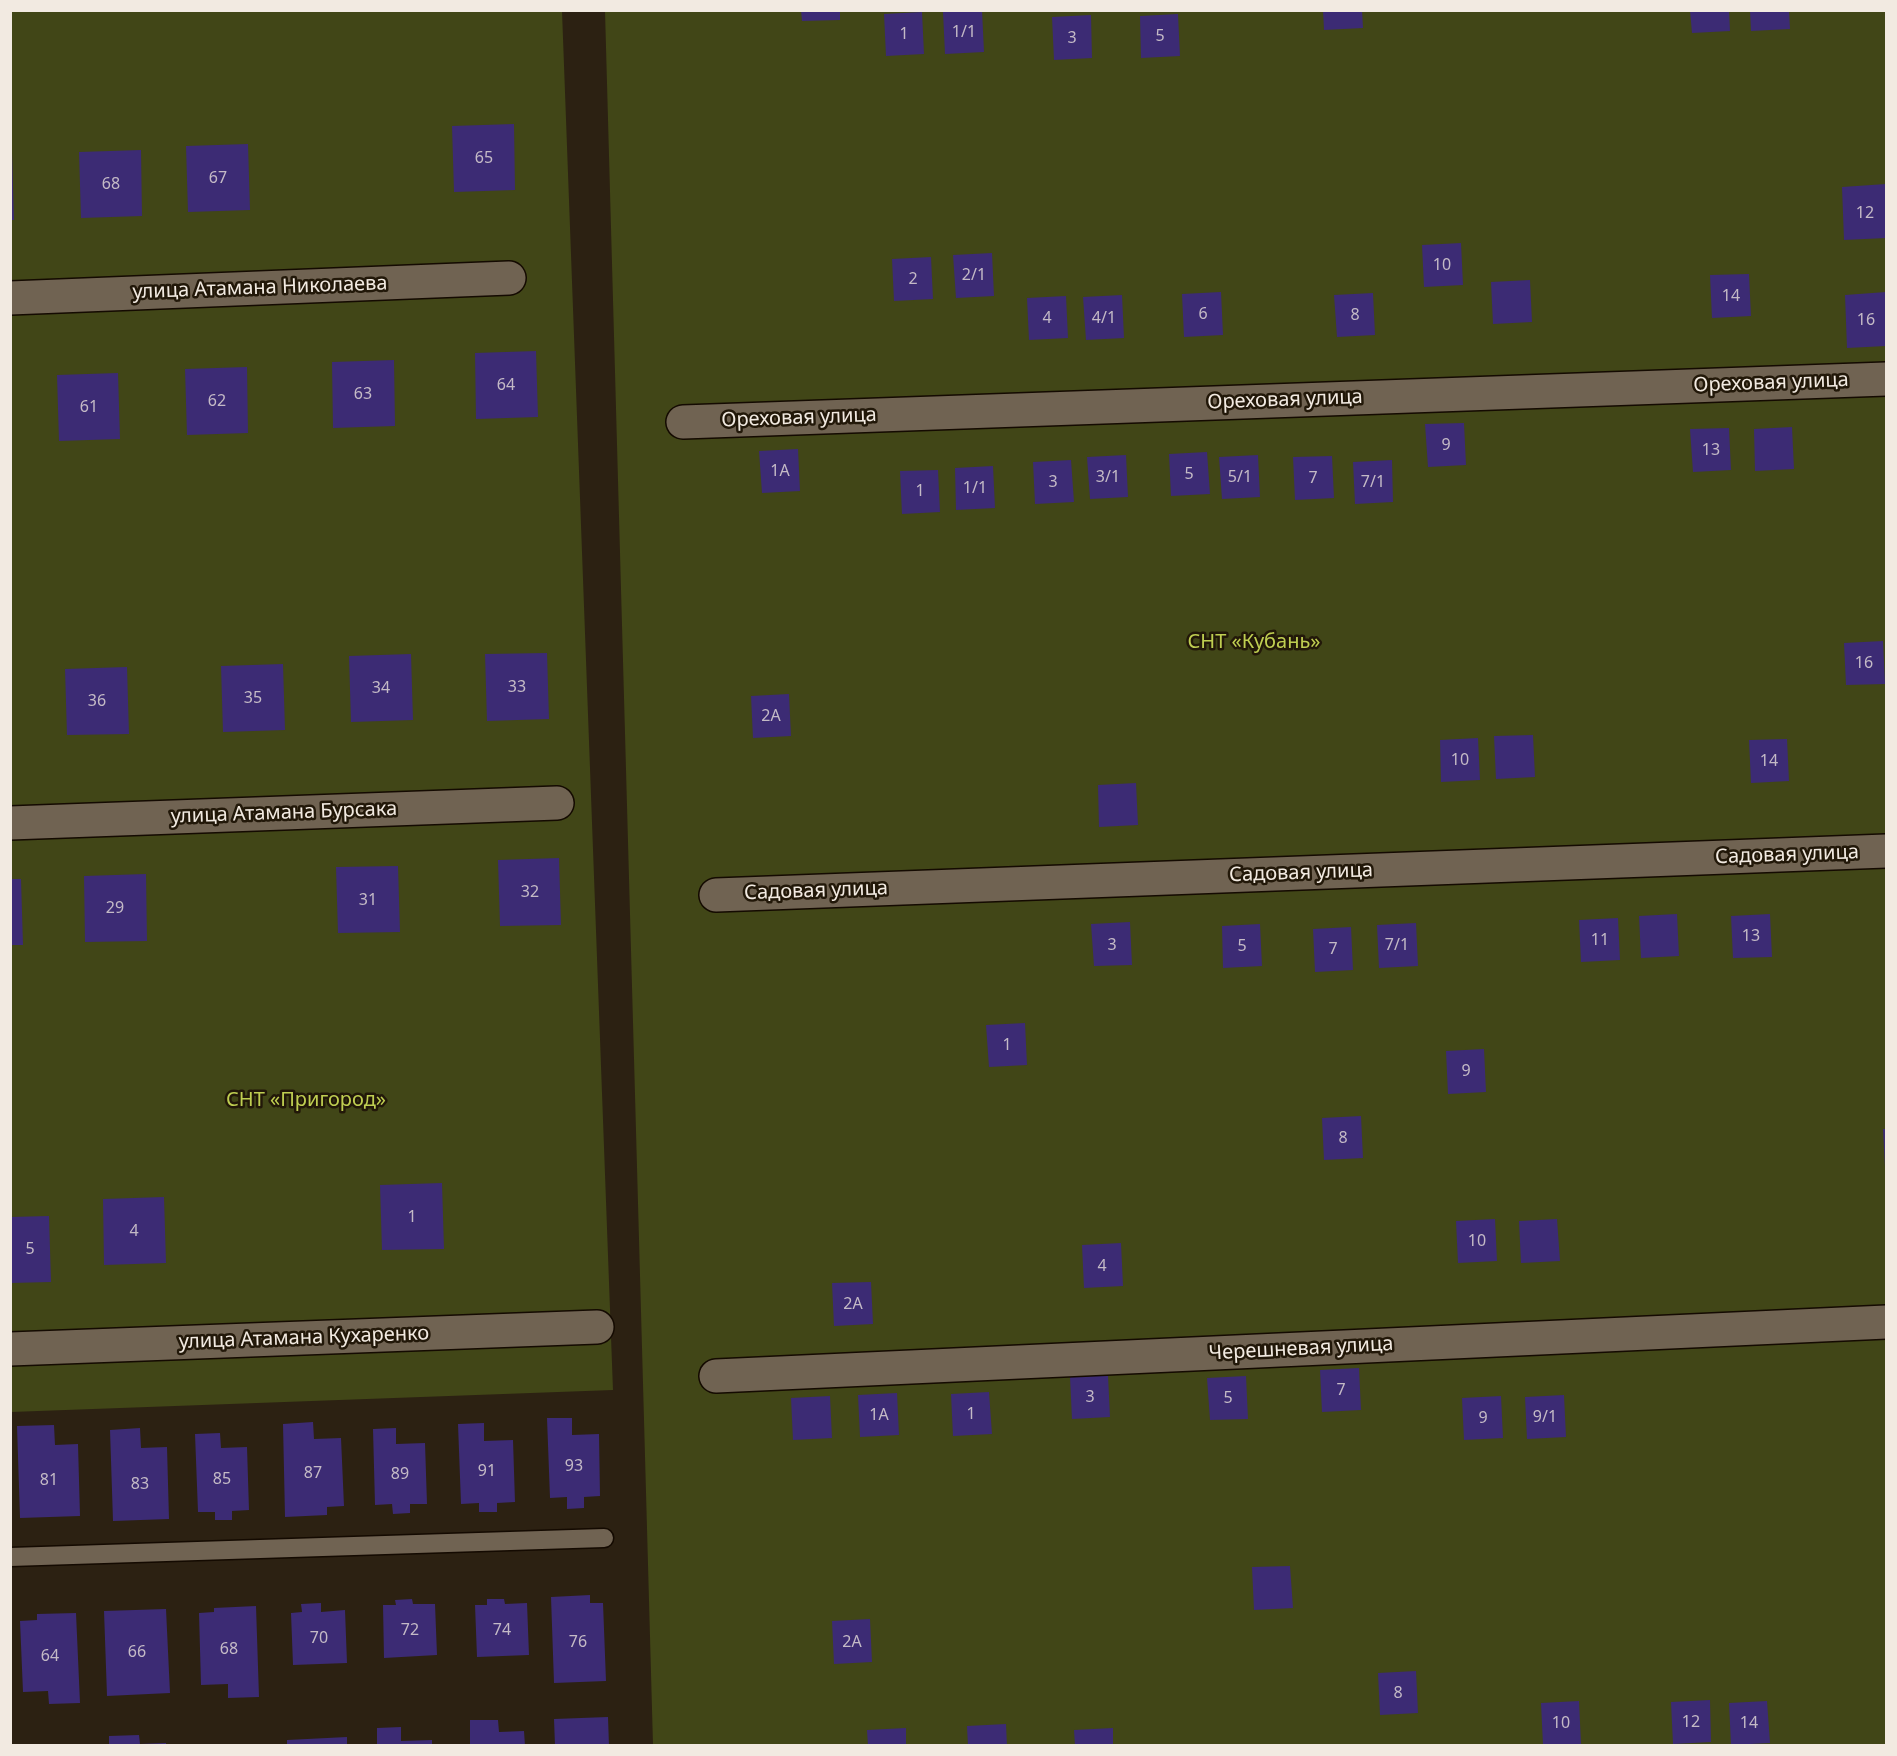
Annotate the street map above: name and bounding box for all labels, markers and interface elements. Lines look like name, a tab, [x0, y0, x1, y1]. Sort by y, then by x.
house number: 1/1	[952, 22, 976, 42]
house number: 1	[899, 24, 909, 44]
house number: 5	[1155, 26, 1165, 46]
house number: 3	[1067, 28, 1077, 48]
house number: 65	[475, 148, 493, 168]
house number: 67	[209, 168, 227, 188]
house number: 68	[102, 174, 120, 194]
house number: 12	[1856, 203, 1874, 223]
house number: 10	[1433, 255, 1451, 275]
house number: 2/1	[962, 265, 986, 285]
house number: 2	[908, 269, 918, 289]
street label: улица Атамана Николаева	[132, 272, 388, 304]
house number: 14	[1722, 286, 1740, 306]
house number: 6	[1198, 304, 1208, 324]
house number: 8	[1350, 305, 1360, 325]
house number: 4	[1042, 308, 1052, 328]
house number: 4/1	[1092, 308, 1116, 328]
house number: 16	[1857, 310, 1875, 330]
street label: Ореховая улица	[1693, 368, 1849, 398]
house number: 64	[497, 375, 515, 395]
house number: 63	[354, 384, 372, 404]
street label: Ореховая улица	[1207, 385, 1363, 415]
house number: 62	[208, 391, 226, 411]
house number: 61	[80, 397, 98, 417]
street label: Ореховая улица	[721, 403, 877, 433]
house number: 9	[1441, 435, 1451, 455]
house number: 13	[1702, 440, 1720, 460]
house number: 1А	[770, 461, 790, 481]
house number: 5	[1184, 464, 1194, 484]
house number: 3/1	[1096, 467, 1120, 487]
house number: 5/1	[1228, 467, 1252, 487]
house number: 7	[1308, 468, 1318, 488]
house number: 3	[1048, 472, 1058, 492]
house number: 7/1	[1361, 472, 1385, 492]
house number: 1/1	[963, 478, 987, 498]
house number: 1	[915, 481, 925, 501]
park label: СНТ «Кубань»	[1187, 630, 1321, 654]
house number: 16	[1855, 653, 1873, 673]
house number: 33	[508, 677, 526, 697]
house number: 34	[372, 678, 390, 698]
house number: 35	[244, 688, 262, 708]
house number: 36	[88, 691, 106, 711]
house number: 2А	[761, 706, 781, 726]
house number: 10	[1451, 750, 1469, 770]
house number: 14	[1760, 751, 1778, 771]
street label: улица Атамана Бурсака	[171, 797, 397, 829]
street label: Садовая улица	[1715, 840, 1859, 870]
street label: Садовая улица	[1229, 858, 1373, 888]
street label: Садовая улица	[744, 876, 888, 906]
house number: 32	[521, 882, 539, 902]
house number: 31	[359, 890, 377, 910]
house number: 29	[106, 898, 124, 918]
house number: 13	[1742, 926, 1760, 946]
house number: 11	[1591, 930, 1609, 950]
house number: 3	[1107, 935, 1117, 955]
house number: 7/1	[1385, 935, 1409, 955]
house number: 5	[1237, 936, 1247, 956]
house number: 7	[1328, 939, 1338, 959]
house number: 1	[1002, 1035, 1012, 1055]
house number: 9	[1461, 1061, 1471, 1081]
park label: СНТ «Пригород»	[226, 1088, 386, 1112]
house number: 8	[1338, 1128, 1348, 1148]
house number: 1	[407, 1207, 417, 1227]
house number: 4	[129, 1221, 139, 1241]
house number: 10	[1468, 1231, 1486, 1251]
house number: 5	[25, 1239, 35, 1259]
house number: 4	[1097, 1256, 1107, 1276]
house number: 2А	[843, 1294, 863, 1314]
street label: улица Атамана Кухаренко	[178, 1322, 430, 1354]
street label: Черешневая улица	[1208, 1332, 1394, 1366]
house number: 7	[1336, 1380, 1346, 1400]
house number: 3	[1085, 1387, 1095, 1407]
house number: 5	[1223, 1388, 1233, 1408]
house number: 1	[966, 1404, 976, 1424]
house number: 1А	[869, 1405, 889, 1425]
house number: 9/1	[1533, 1407, 1557, 1427]
house number: 9	[1478, 1408, 1488, 1428]
house number: 93	[565, 1456, 583, 1476]
house number: 91	[478, 1461, 496, 1481]
house number: 87	[304, 1463, 322, 1483]
house number: 89	[391, 1464, 409, 1484]
house number: 85	[213, 1469, 231, 1489]
house number: 81	[40, 1470, 58, 1490]
house number: 83	[131, 1474, 149, 1494]
house number: 72	[401, 1620, 419, 1640]
house number: 74	[493, 1620, 511, 1640]
house number: 70	[310, 1628, 328, 1648]
house number: 76	[569, 1632, 587, 1652]
house number: 2А	[842, 1632, 862, 1652]
house number: 68	[220, 1639, 238, 1659]
house number: 66	[128, 1642, 146, 1662]
house number: 64	[41, 1646, 59, 1666]
house number: 8	[1393, 1683, 1403, 1703]
house number: 12	[1682, 1712, 1700, 1732]
house number: 10	[1552, 1713, 1570, 1733]
house number: 14	[1740, 1713, 1758, 1733]

